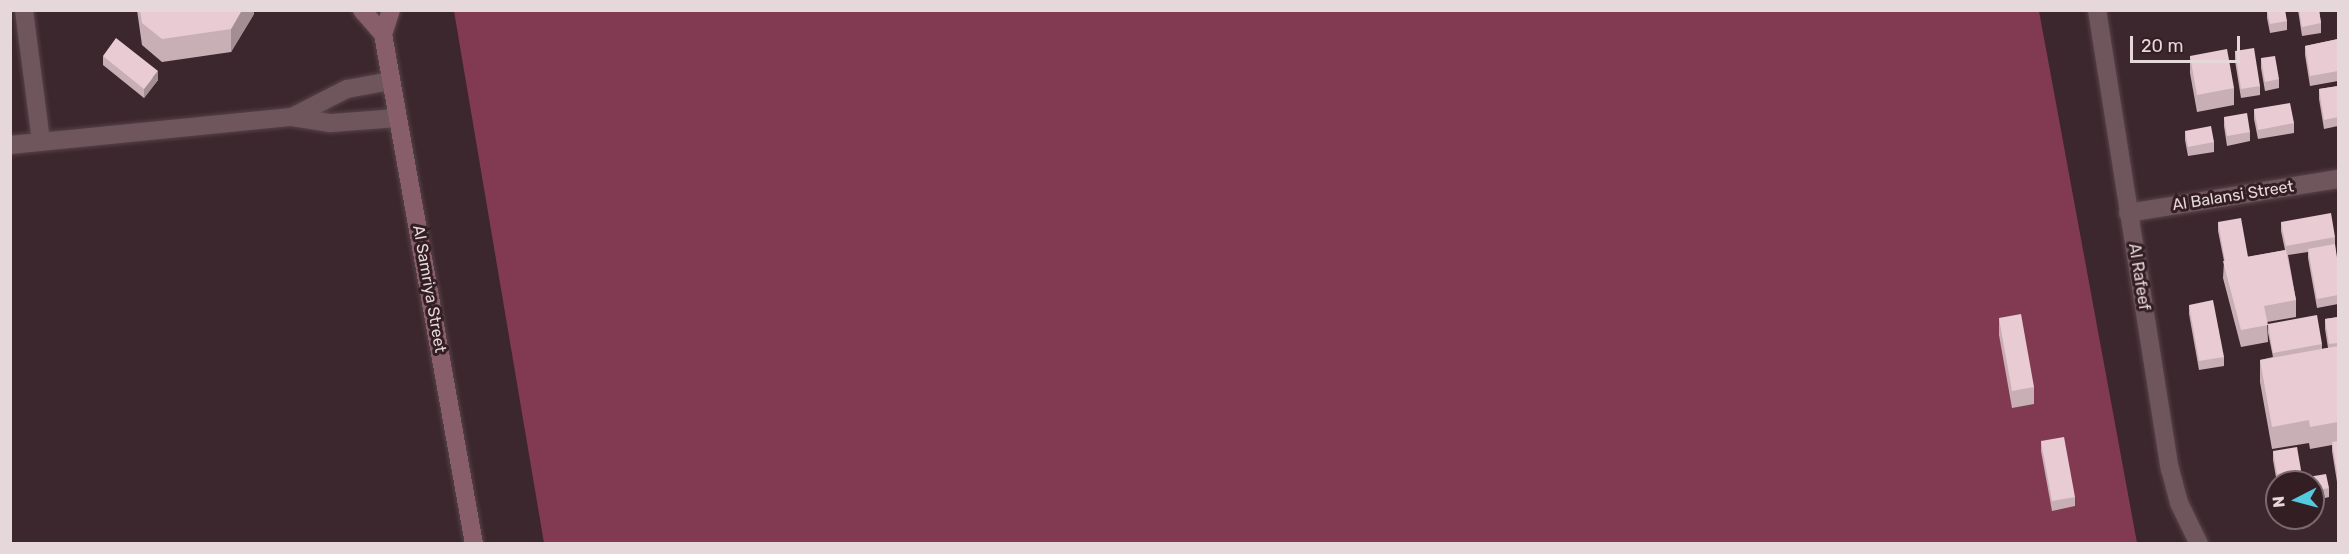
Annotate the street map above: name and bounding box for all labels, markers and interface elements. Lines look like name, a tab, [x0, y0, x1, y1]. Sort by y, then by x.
scale bar	[2133, 24, 2242, 62]
text: 20 m	[2141, 35, 2183, 57]
street label: Al Balansi Street	[2171, 177, 2295, 215]
street label: Al Samriya Street	[408, 224, 450, 354]
street label: Al Rafeef	[2124, 242, 2154, 312]
north arrow	[2265, 470, 2325, 530]
text: N	[2269, 495, 2289, 508]

